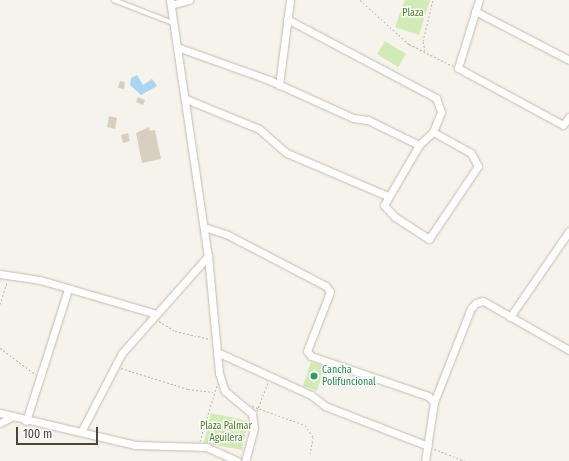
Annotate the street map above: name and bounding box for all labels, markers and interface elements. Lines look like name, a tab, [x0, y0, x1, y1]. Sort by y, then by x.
park label: Plaza	[402, 8, 424, 20]
place label: Cancha Polifuncional	[322, 364, 376, 388]
marker: Cancha Polifuncional	[309, 371, 319, 381]
scale bar	[18, 419, 100, 445]
park label: Plaza Palmar Aguilera	[200, 420, 252, 444]
text: 100 m	[23, 427, 52, 441]

